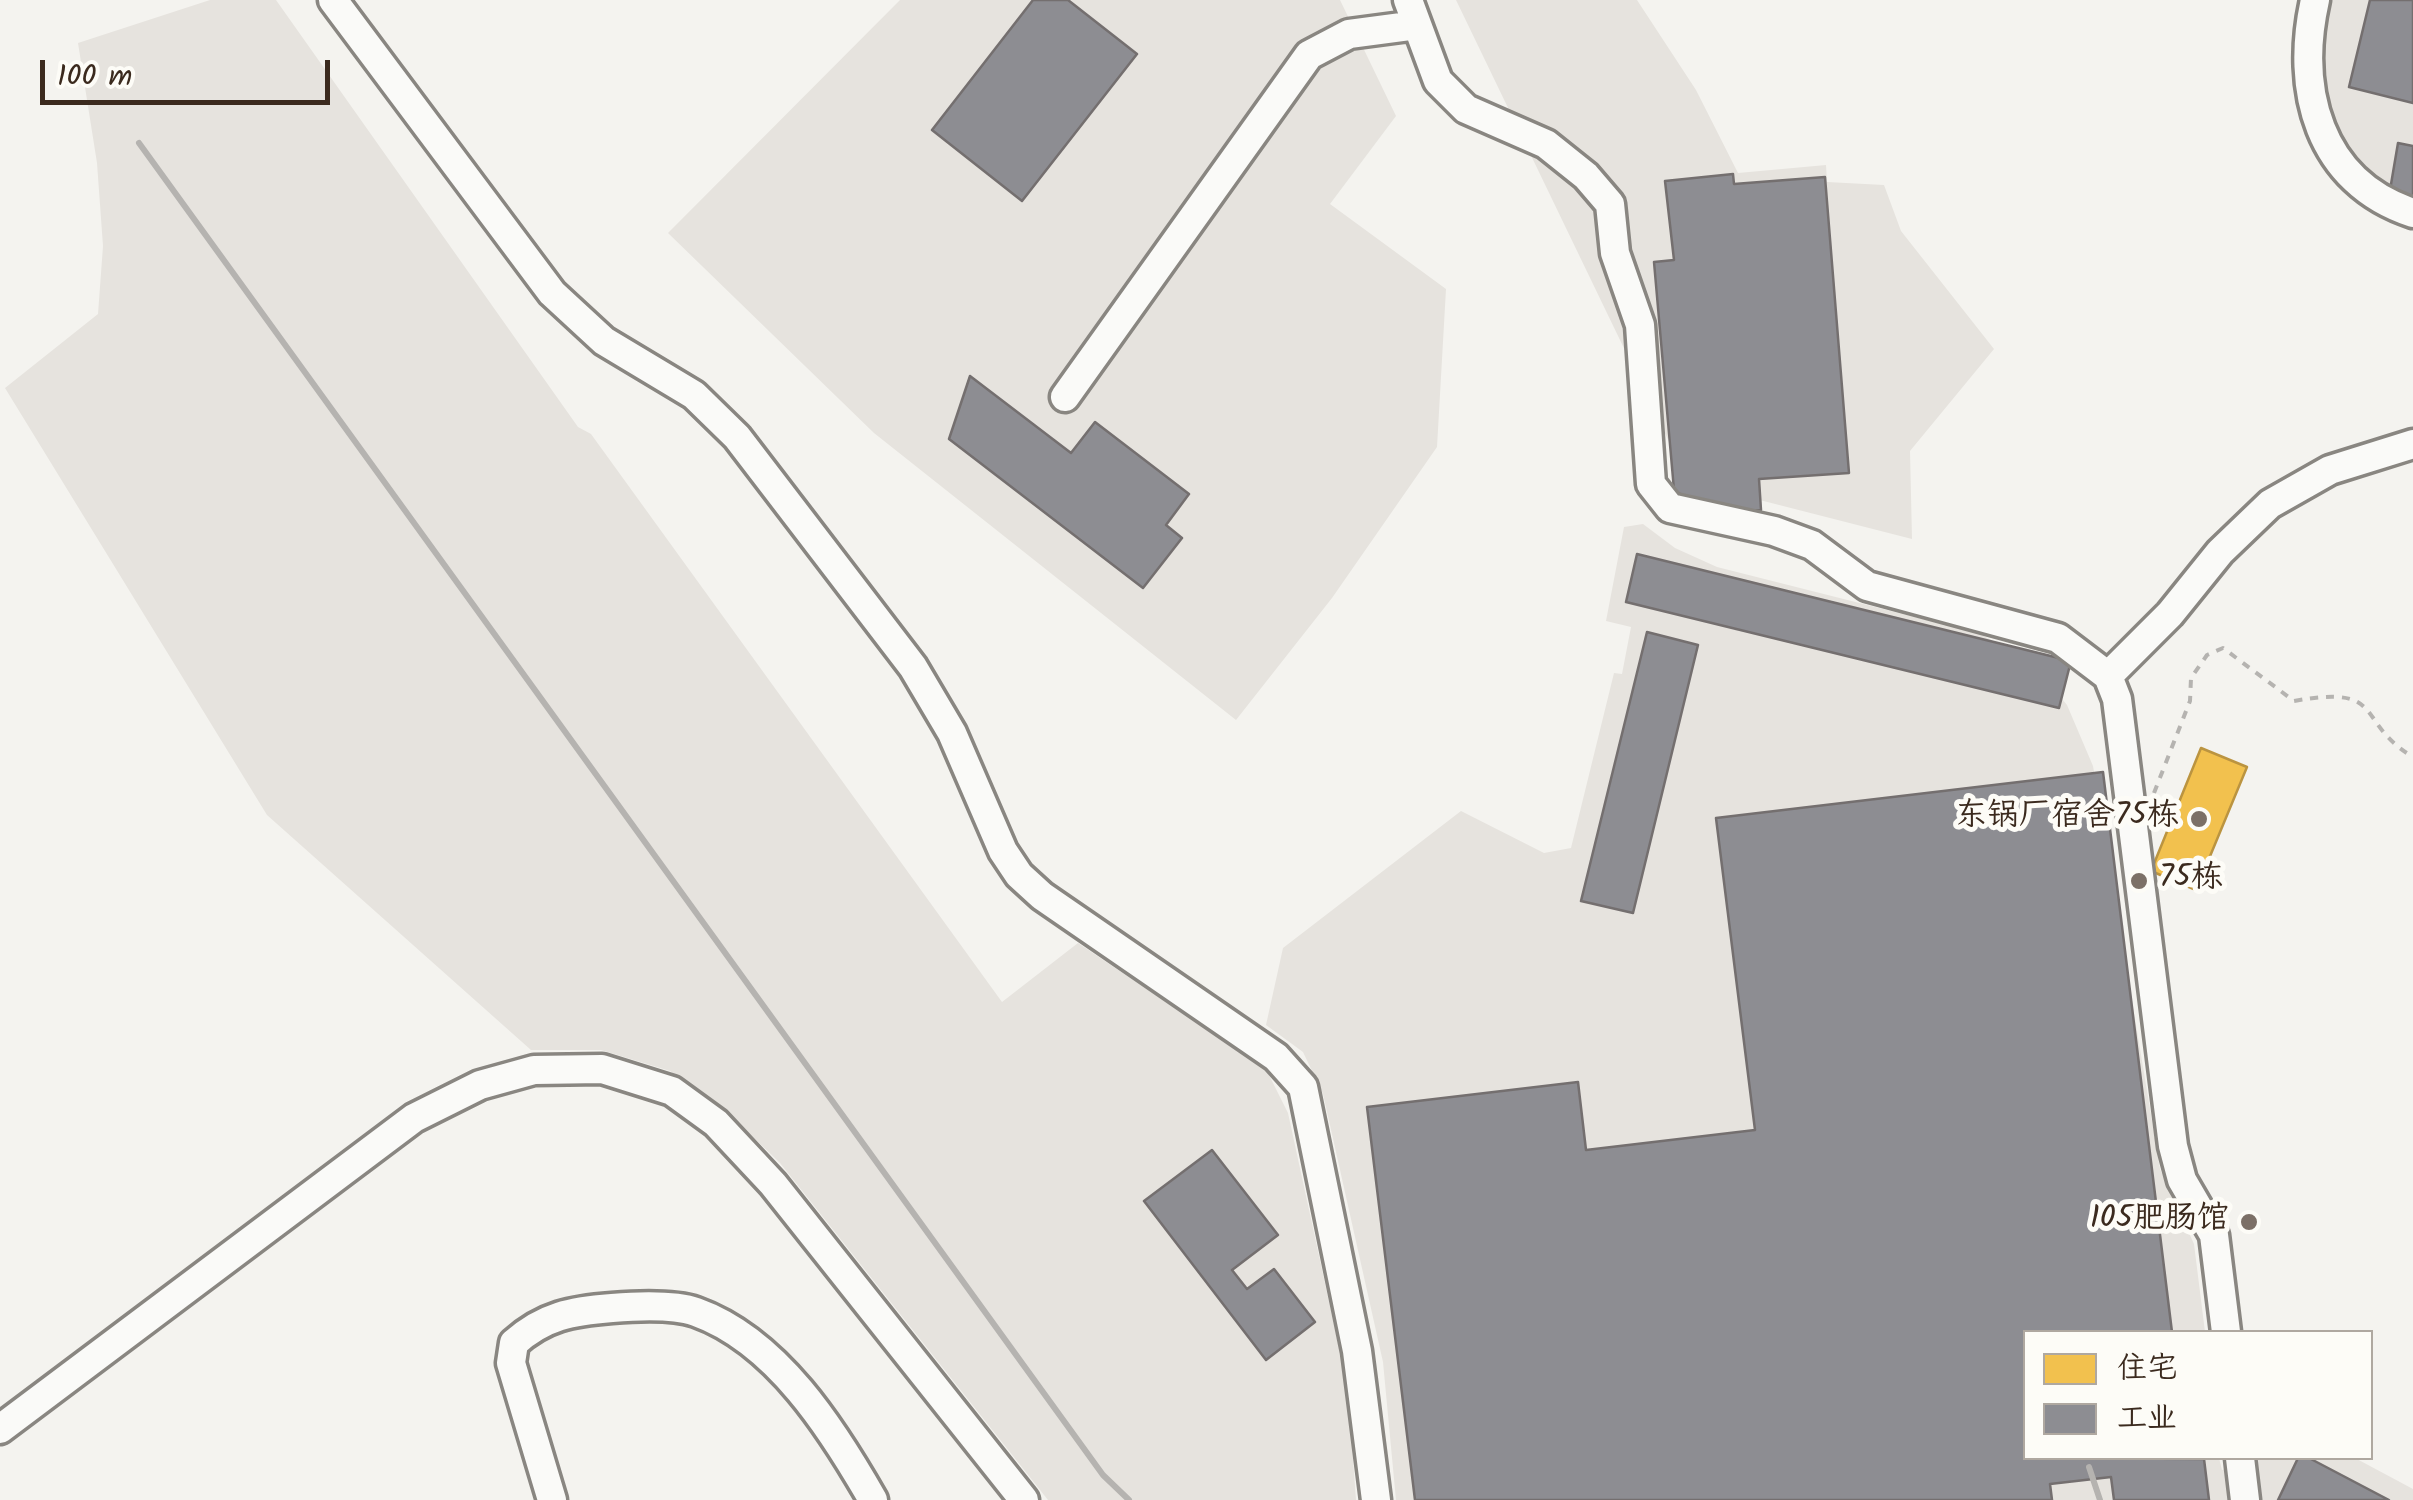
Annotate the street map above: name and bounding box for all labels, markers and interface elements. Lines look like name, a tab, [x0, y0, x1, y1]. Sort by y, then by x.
scale bar	[45, 40, 335, 102]
text: 100 m	[57, 53, 132, 101]
place label: 东锅厂宿舍75栋	[1955, 800, 2179, 838]
marker: 东锅厂宿舍75栋	[2188, 808, 2210, 830]
place label: 75栋	[2159, 862, 2223, 900]
marker: 75栋	[2128, 870, 2150, 892]
place label: 105肥肠馆	[2090, 1203, 2229, 1241]
marker: 105肥肠馆	[2238, 1211, 2260, 1233]
legend	[2023, 1330, 2373, 1460]
text: 住宅	[2117, 1345, 2177, 1393]
text: 工业	[2117, 1395, 2177, 1443]

